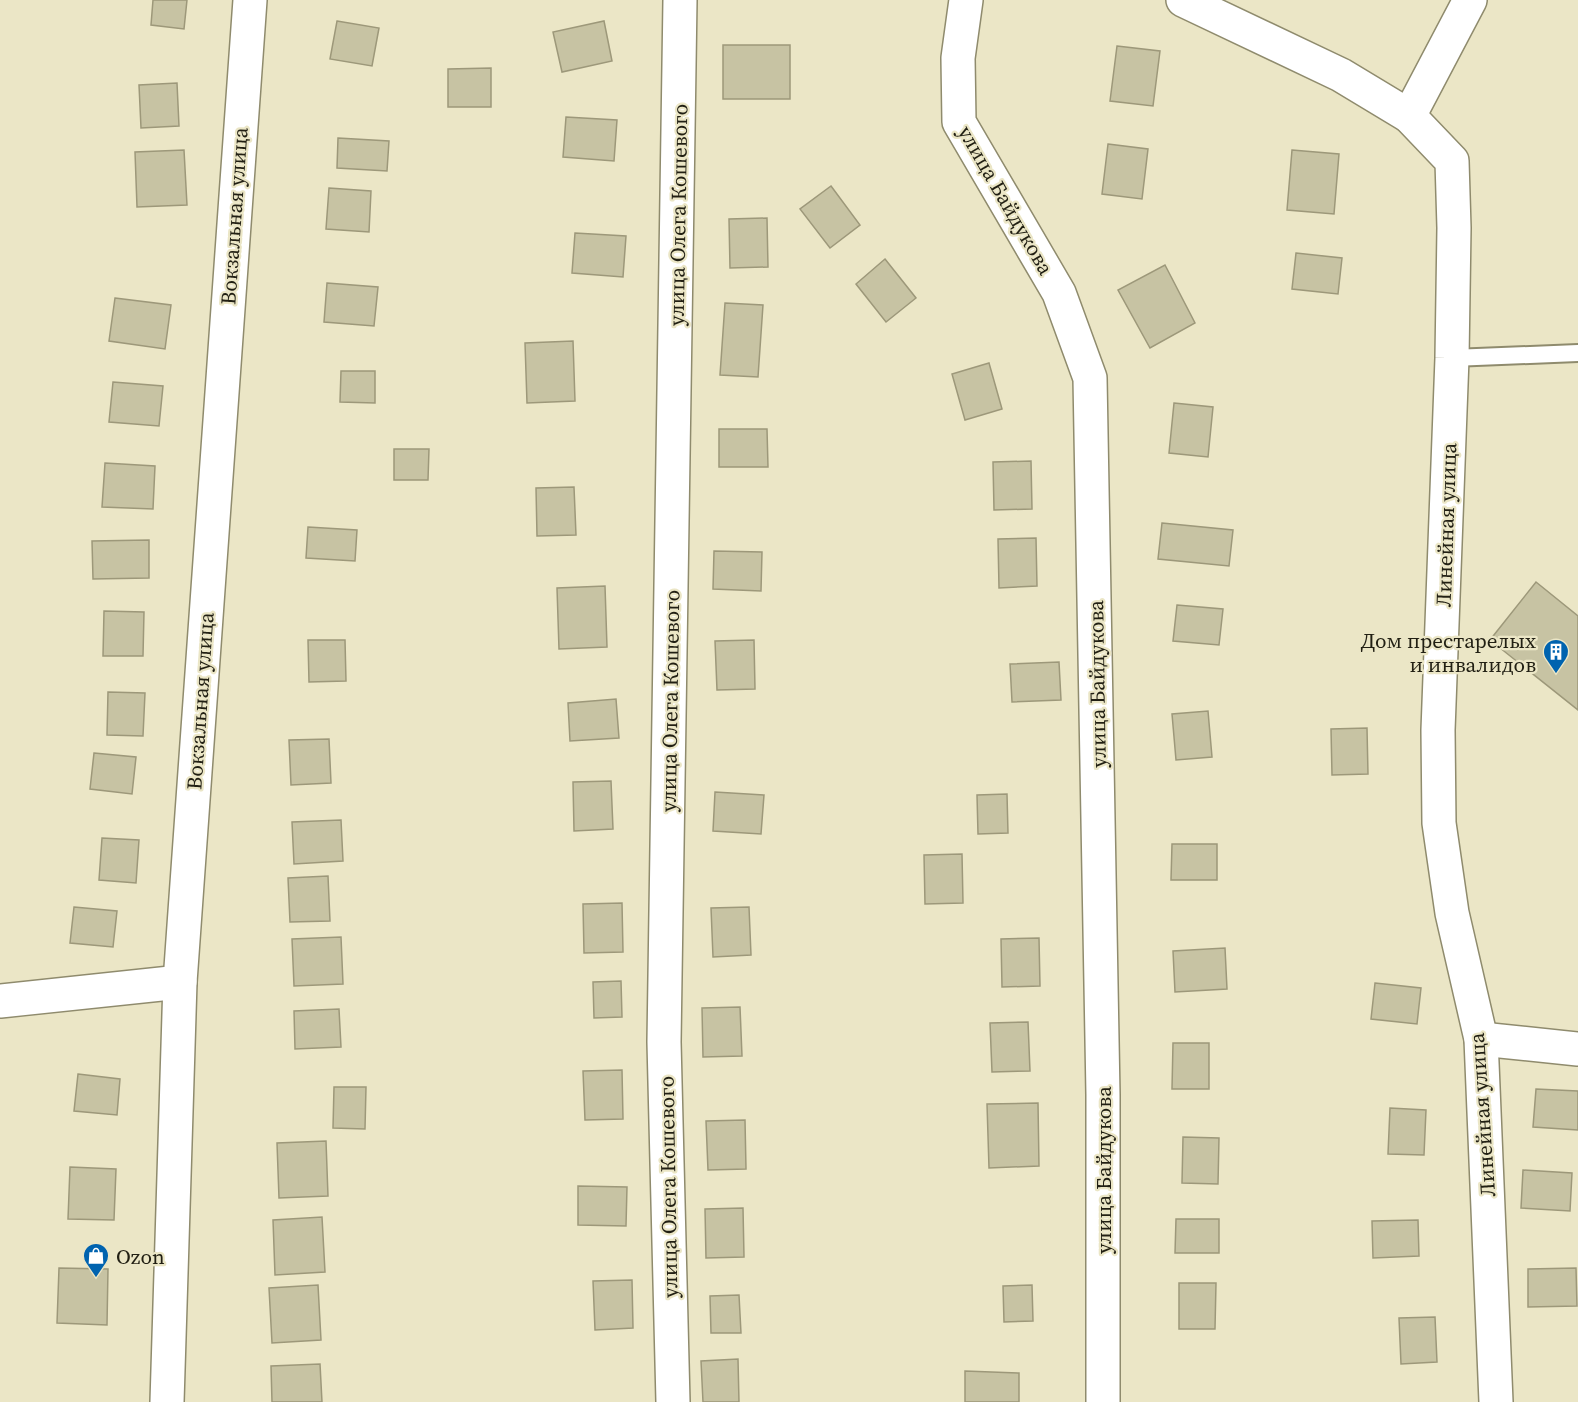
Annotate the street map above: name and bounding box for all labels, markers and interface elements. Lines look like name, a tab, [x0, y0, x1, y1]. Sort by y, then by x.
street label: улица Олега Кошевого	[662, 104, 694, 326]
street label: улица Байдукова	[951, 120, 1061, 280]
street label: Вокзальная улица	[213, 126, 255, 306]
street label: Линейная улица	[1429, 442, 1463, 608]
street label: улица Олега Кошевого	[654, 590, 686, 812]
street label: улица Байдукова	[1081, 600, 1113, 768]
street label: Вокзальная улица	[179, 611, 221, 791]
place label: Дом престарелых и инвалидов	[1361, 626, 1536, 679]
building icon: Дом престарелых и инвалидов	[1541, 637, 1571, 675]
street label: Линейная улица	[1462, 1032, 1502, 1198]
street label: улица Олега Кошевого	[652, 1076, 684, 1298]
street label: улица Байдукова	[1089, 1086, 1118, 1254]
shop icon: Ozon	[81, 1241, 111, 1279]
place label: Ozon	[116, 1242, 165, 1271]

